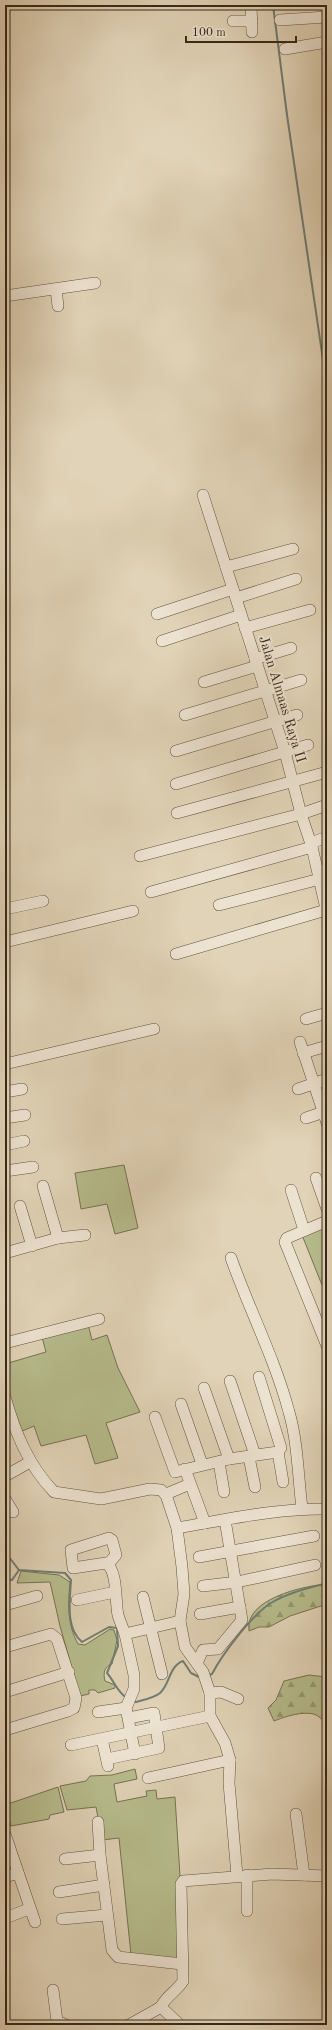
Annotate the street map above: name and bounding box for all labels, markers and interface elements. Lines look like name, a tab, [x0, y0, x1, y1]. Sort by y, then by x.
scale bar	[186, 18, 296, 44]
text: 100 m	[192, 27, 226, 39]
street label: Jalan Almaas Raya II	[256, 634, 308, 764]

